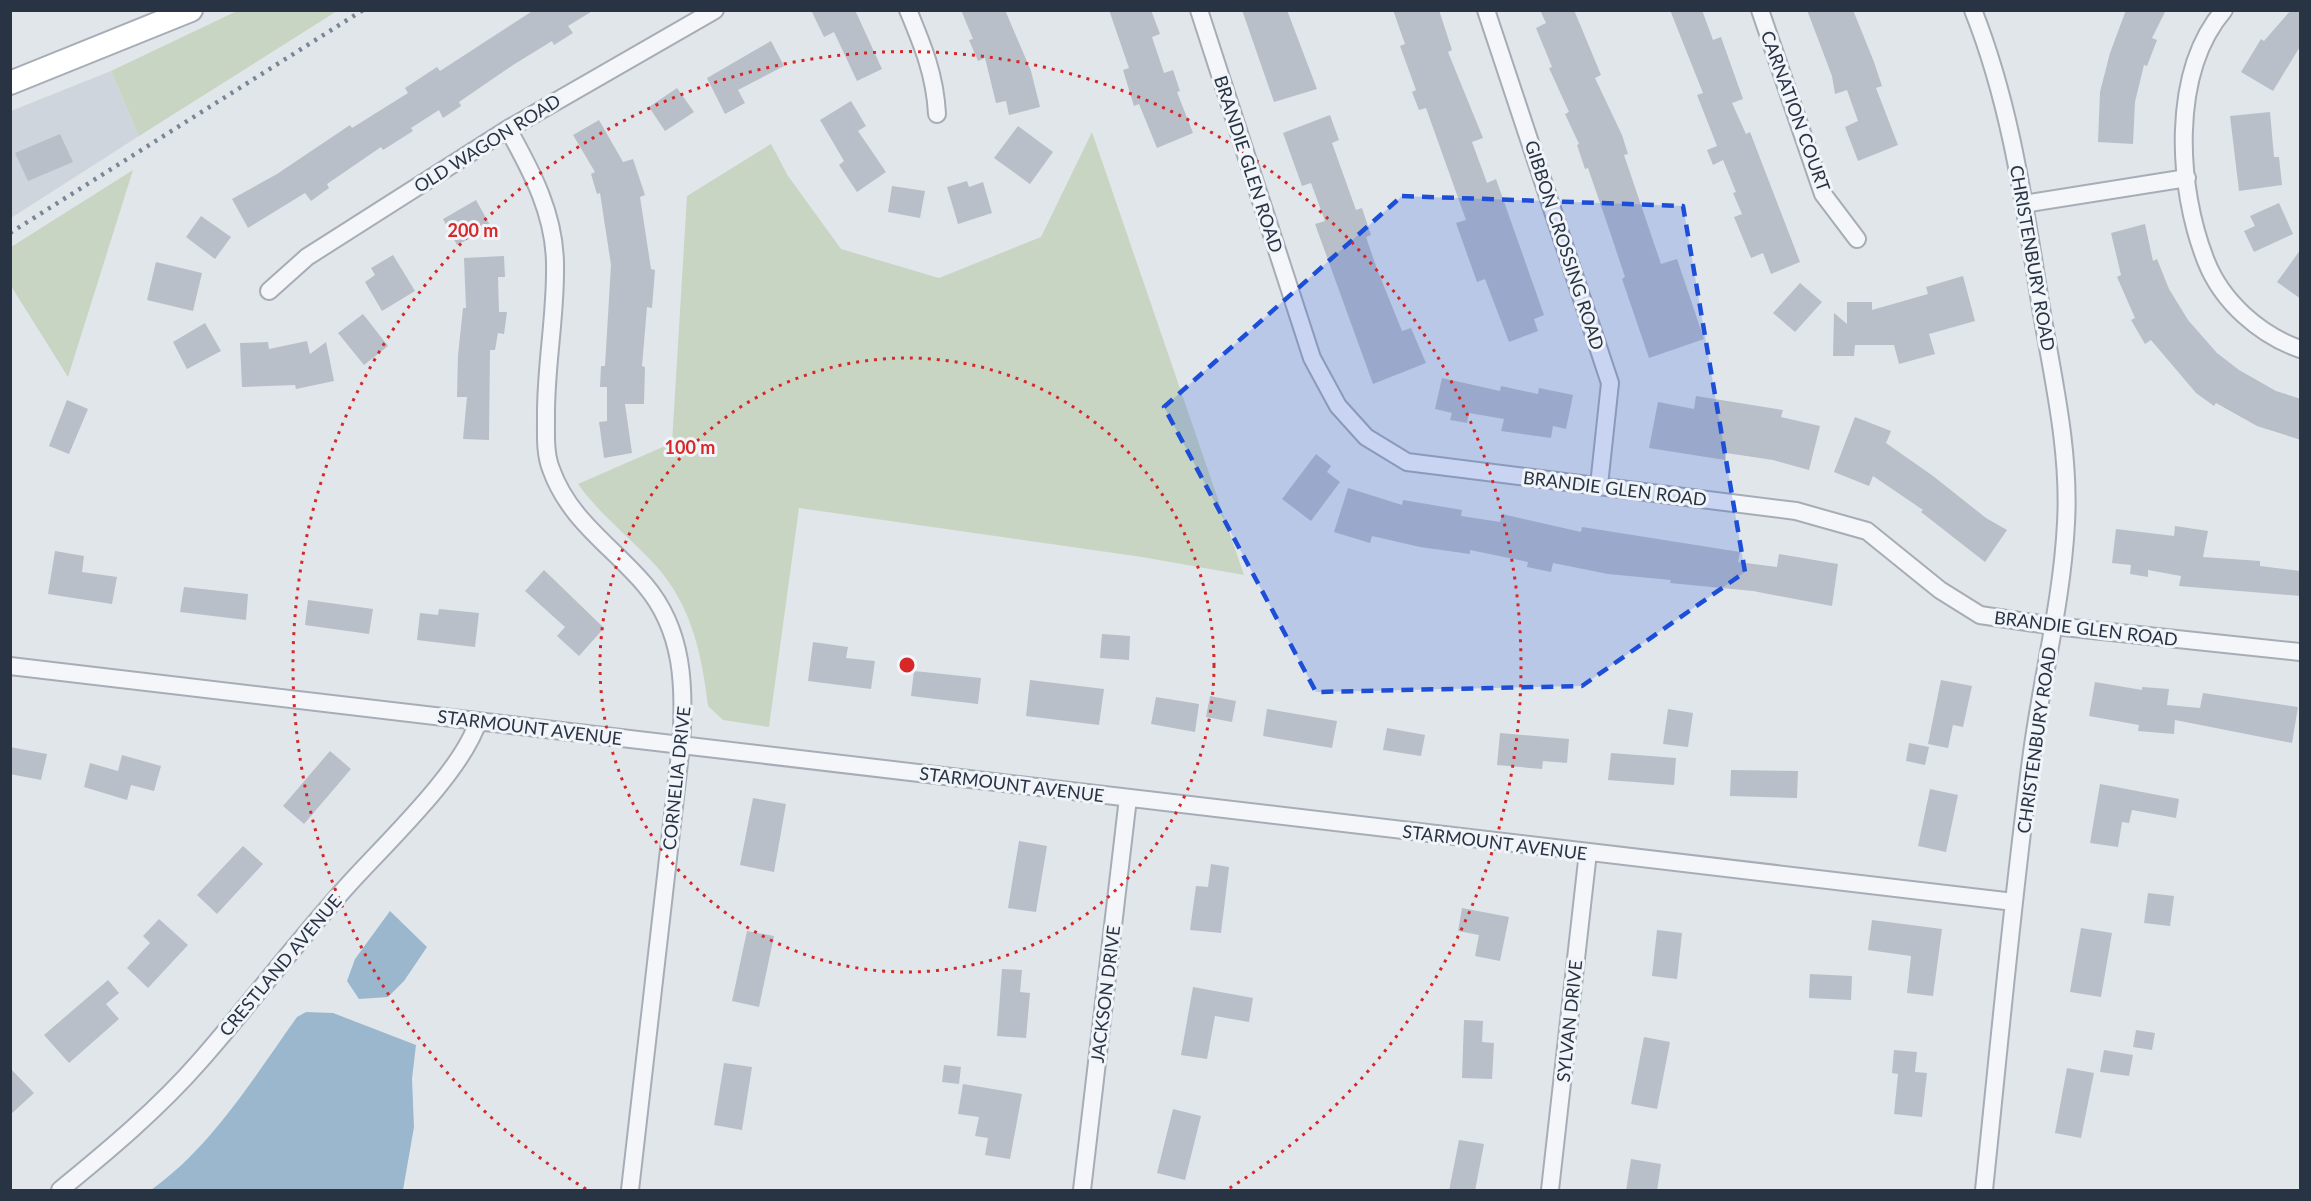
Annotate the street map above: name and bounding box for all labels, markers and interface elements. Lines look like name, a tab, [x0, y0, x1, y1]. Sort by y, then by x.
street label: CARNATION COURT	[1757, 28, 1835, 195]
street label: BRANDIE GLEN ROAD	[1210, 73, 1288, 255]
street label: OLD WAGON ROAD	[410, 89, 564, 197]
street label: GIBBON CROSSING ROAD	[1521, 137, 1609, 353]
street label: CHRISTENBURY ROAD	[2006, 163, 2060, 353]
text: 200 m	[448, 219, 498, 241]
text: 100 m	[665, 436, 715, 458]
street label: BRANDIE GLEN ROAD	[1522, 466, 1708, 510]
street label: BRANDIE GLEN ROAD	[1993, 606, 2179, 650]
street label: CHRISTENBURY ROAD	[2012, 645, 2060, 835]
centre of rings	[897, 655, 917, 675]
street label: STARMOUNT AVENUE	[436, 705, 624, 749]
street label: CORNELIA DRIVE	[657, 705, 695, 851]
street label: STARMOUNT AVENUE	[918, 762, 1106, 806]
street label: STARMOUNT AVENUE	[1401, 820, 1589, 864]
street label: CRESTLAND AVENUE	[214, 890, 346, 1040]
street label: JACKSON DRIVE	[1086, 924, 1124, 1064]
street label: SYLVAN DRIVE	[1552, 959, 1586, 1083]

